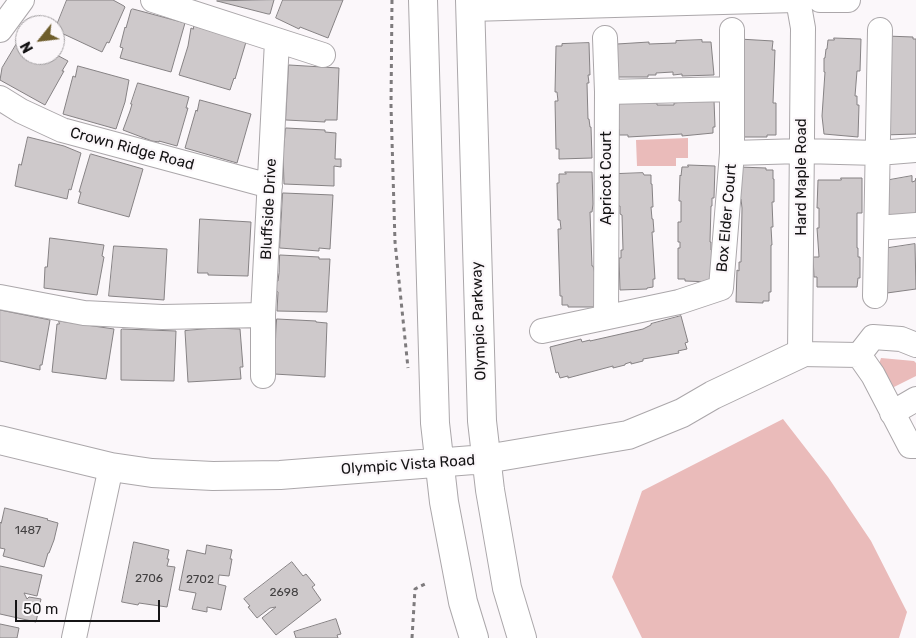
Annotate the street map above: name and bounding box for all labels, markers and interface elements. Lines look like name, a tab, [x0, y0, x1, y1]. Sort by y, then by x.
north arrow	[15, 15, 65, 65]
text: N	[17, 39, 37, 56]
street label: Hard Maple Road	[793, 118, 811, 236]
street label: Crown Ridge Road	[68, 124, 196, 174]
street label: Apricot Court	[598, 131, 616, 225]
street label: Bluffside Drive	[257, 158, 281, 260]
street label: Box Elder Court	[713, 163, 741, 273]
street label: Olympic Parkway	[468, 261, 490, 381]
street label: Olympic Vista Road	[340, 451, 476, 479]
house number: 1487	[15, 524, 41, 538]
house number: 2706	[135, 572, 163, 586]
house number: 2702	[186, 573, 214, 587]
house number: 2698	[269, 586, 299, 600]
scale bar	[18, 590, 162, 622]
text: 50 m	[23, 600, 58, 618]

